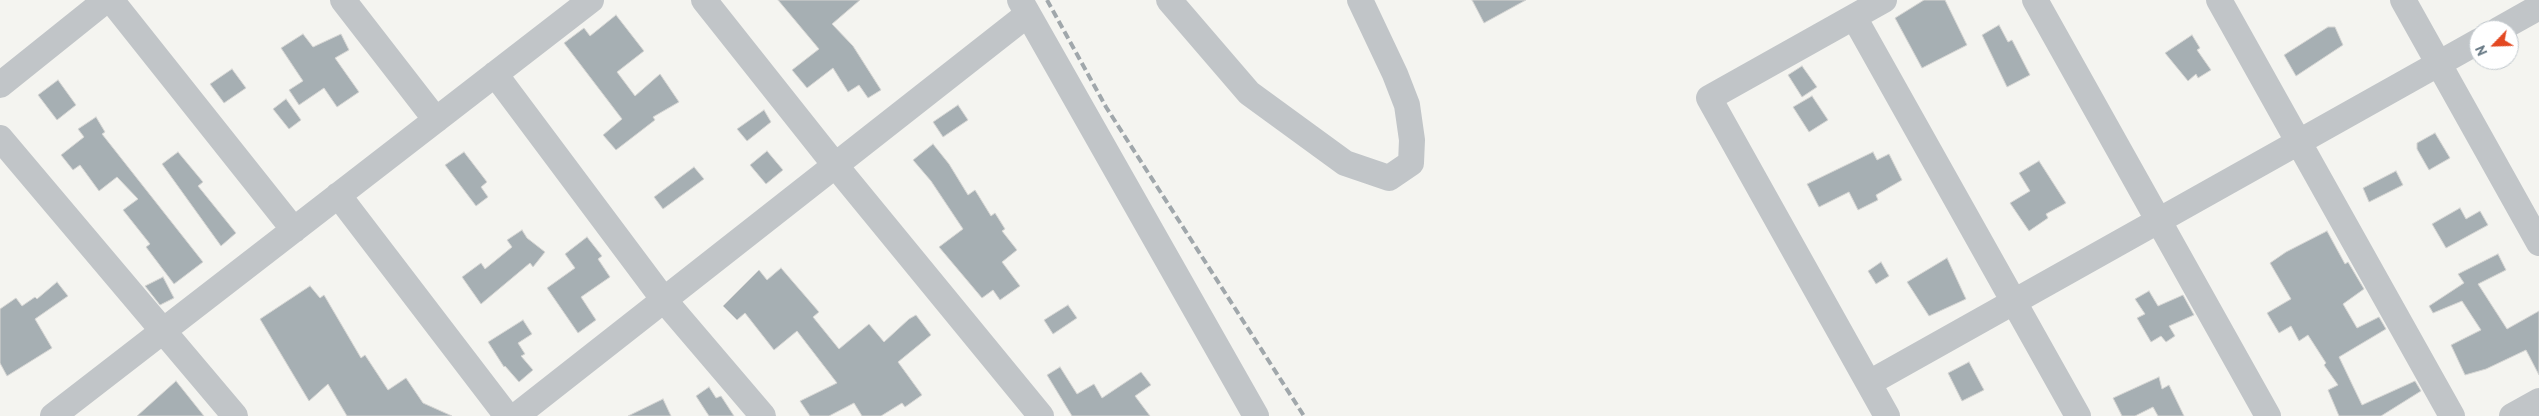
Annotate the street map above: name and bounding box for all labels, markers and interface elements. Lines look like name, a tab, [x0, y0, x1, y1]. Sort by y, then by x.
north arrow	[2469, 20, 2519, 70]
text: N	[2471, 43, 2491, 59]

